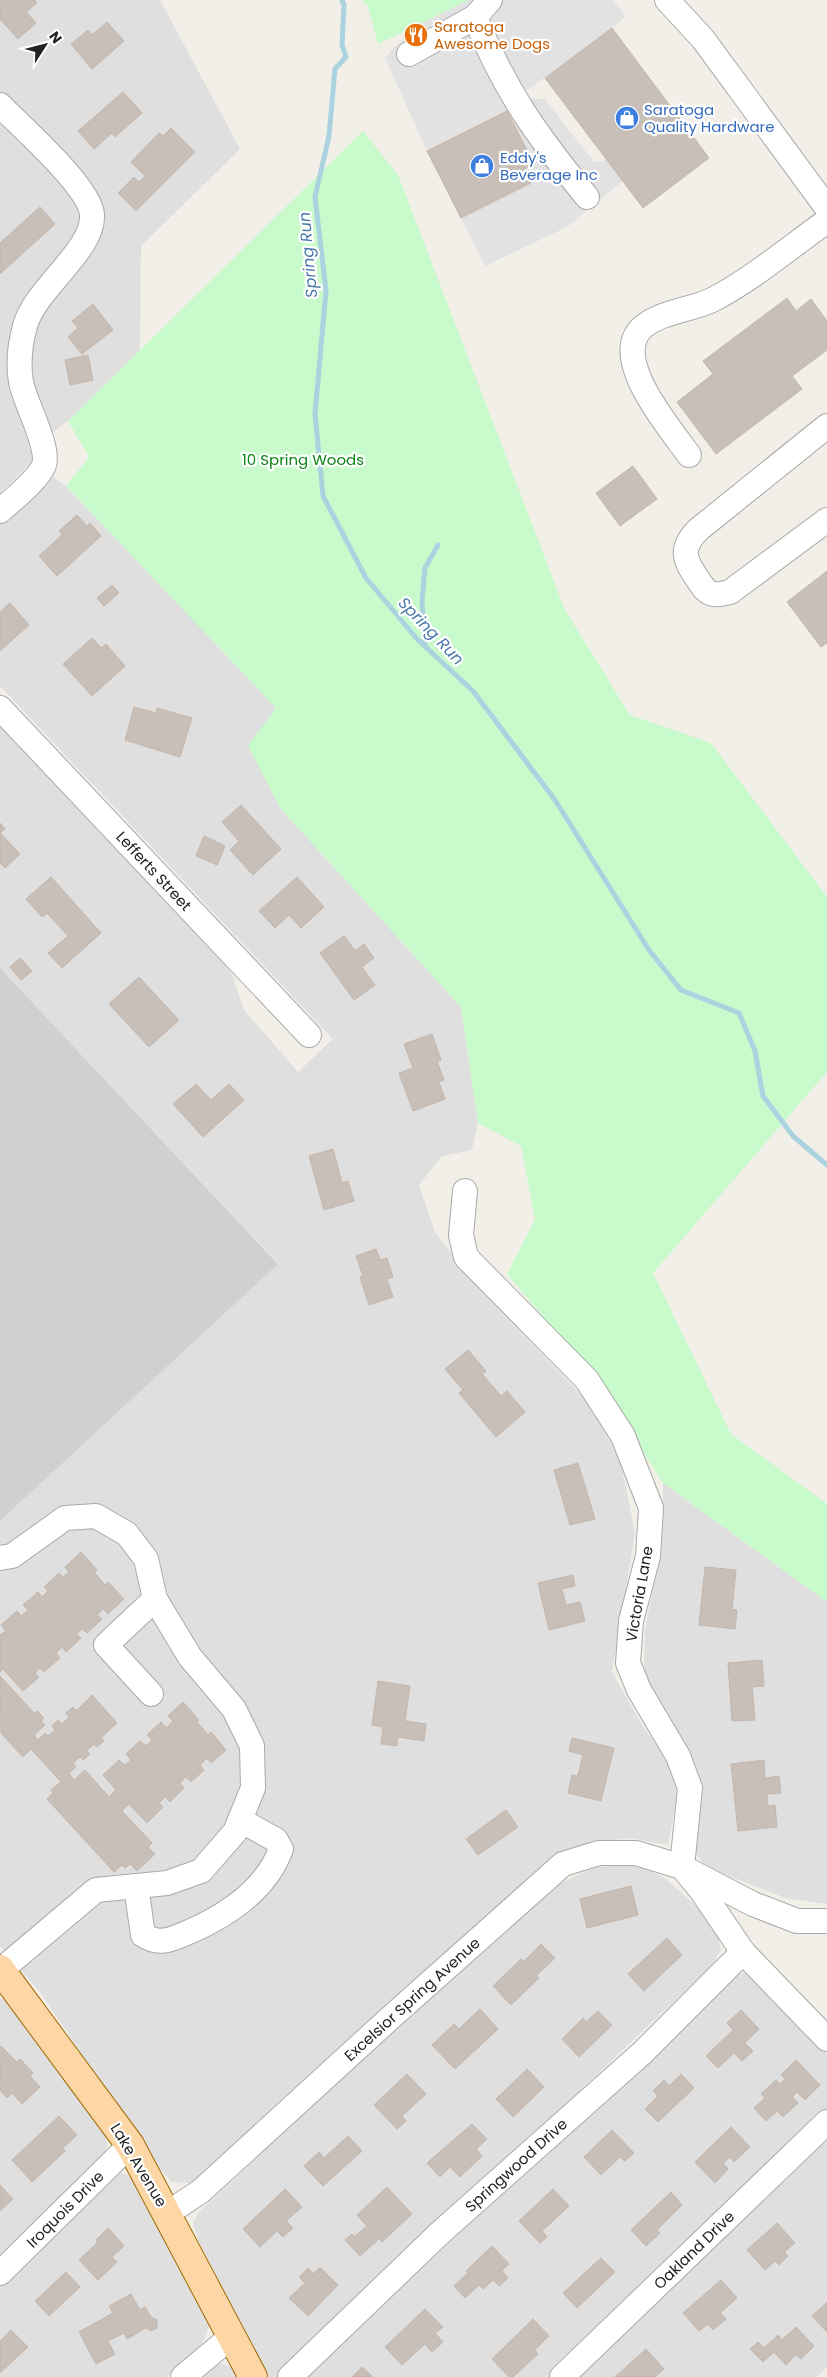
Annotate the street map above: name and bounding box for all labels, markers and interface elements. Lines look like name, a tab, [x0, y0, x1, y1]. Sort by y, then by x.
place label: Saratoga Awesome Dogs	[434, 16, 550, 54]
north arrow	[20, 20, 70, 70]
restaurant icon: Saratoga Awesome Dogs	[403, 22, 429, 48]
text: N	[44, 27, 67, 47]
place label: Saratoga Quality Hardware	[644, 99, 774, 137]
shop icon: Saratoga Quality Hardware	[614, 105, 640, 131]
place label: Eddy's Beverage Inc	[500, 147, 598, 185]
shop icon: Eddy's Beverage Inc	[469, 153, 495, 179]
water label: Spring Run	[293, 211, 323, 299]
park label: 10 Spring Woods	[242, 449, 364, 470]
water label: Spring Run	[393, 592, 469, 670]
street label: Lefferts Street	[112, 827, 196, 915]
street label: Victoria Lane	[620, 1544, 658, 1644]
street label: Excelsior Spring Avenue	[340, 1932, 484, 2066]
street label: Springwood Drive	[460, 2113, 572, 2217]
street label: Lake Avenue	[106, 2119, 172, 2211]
street label: Iroquois Drive	[22, 2166, 108, 2252]
street label: Oakland Drive	[649, 2206, 739, 2294]

